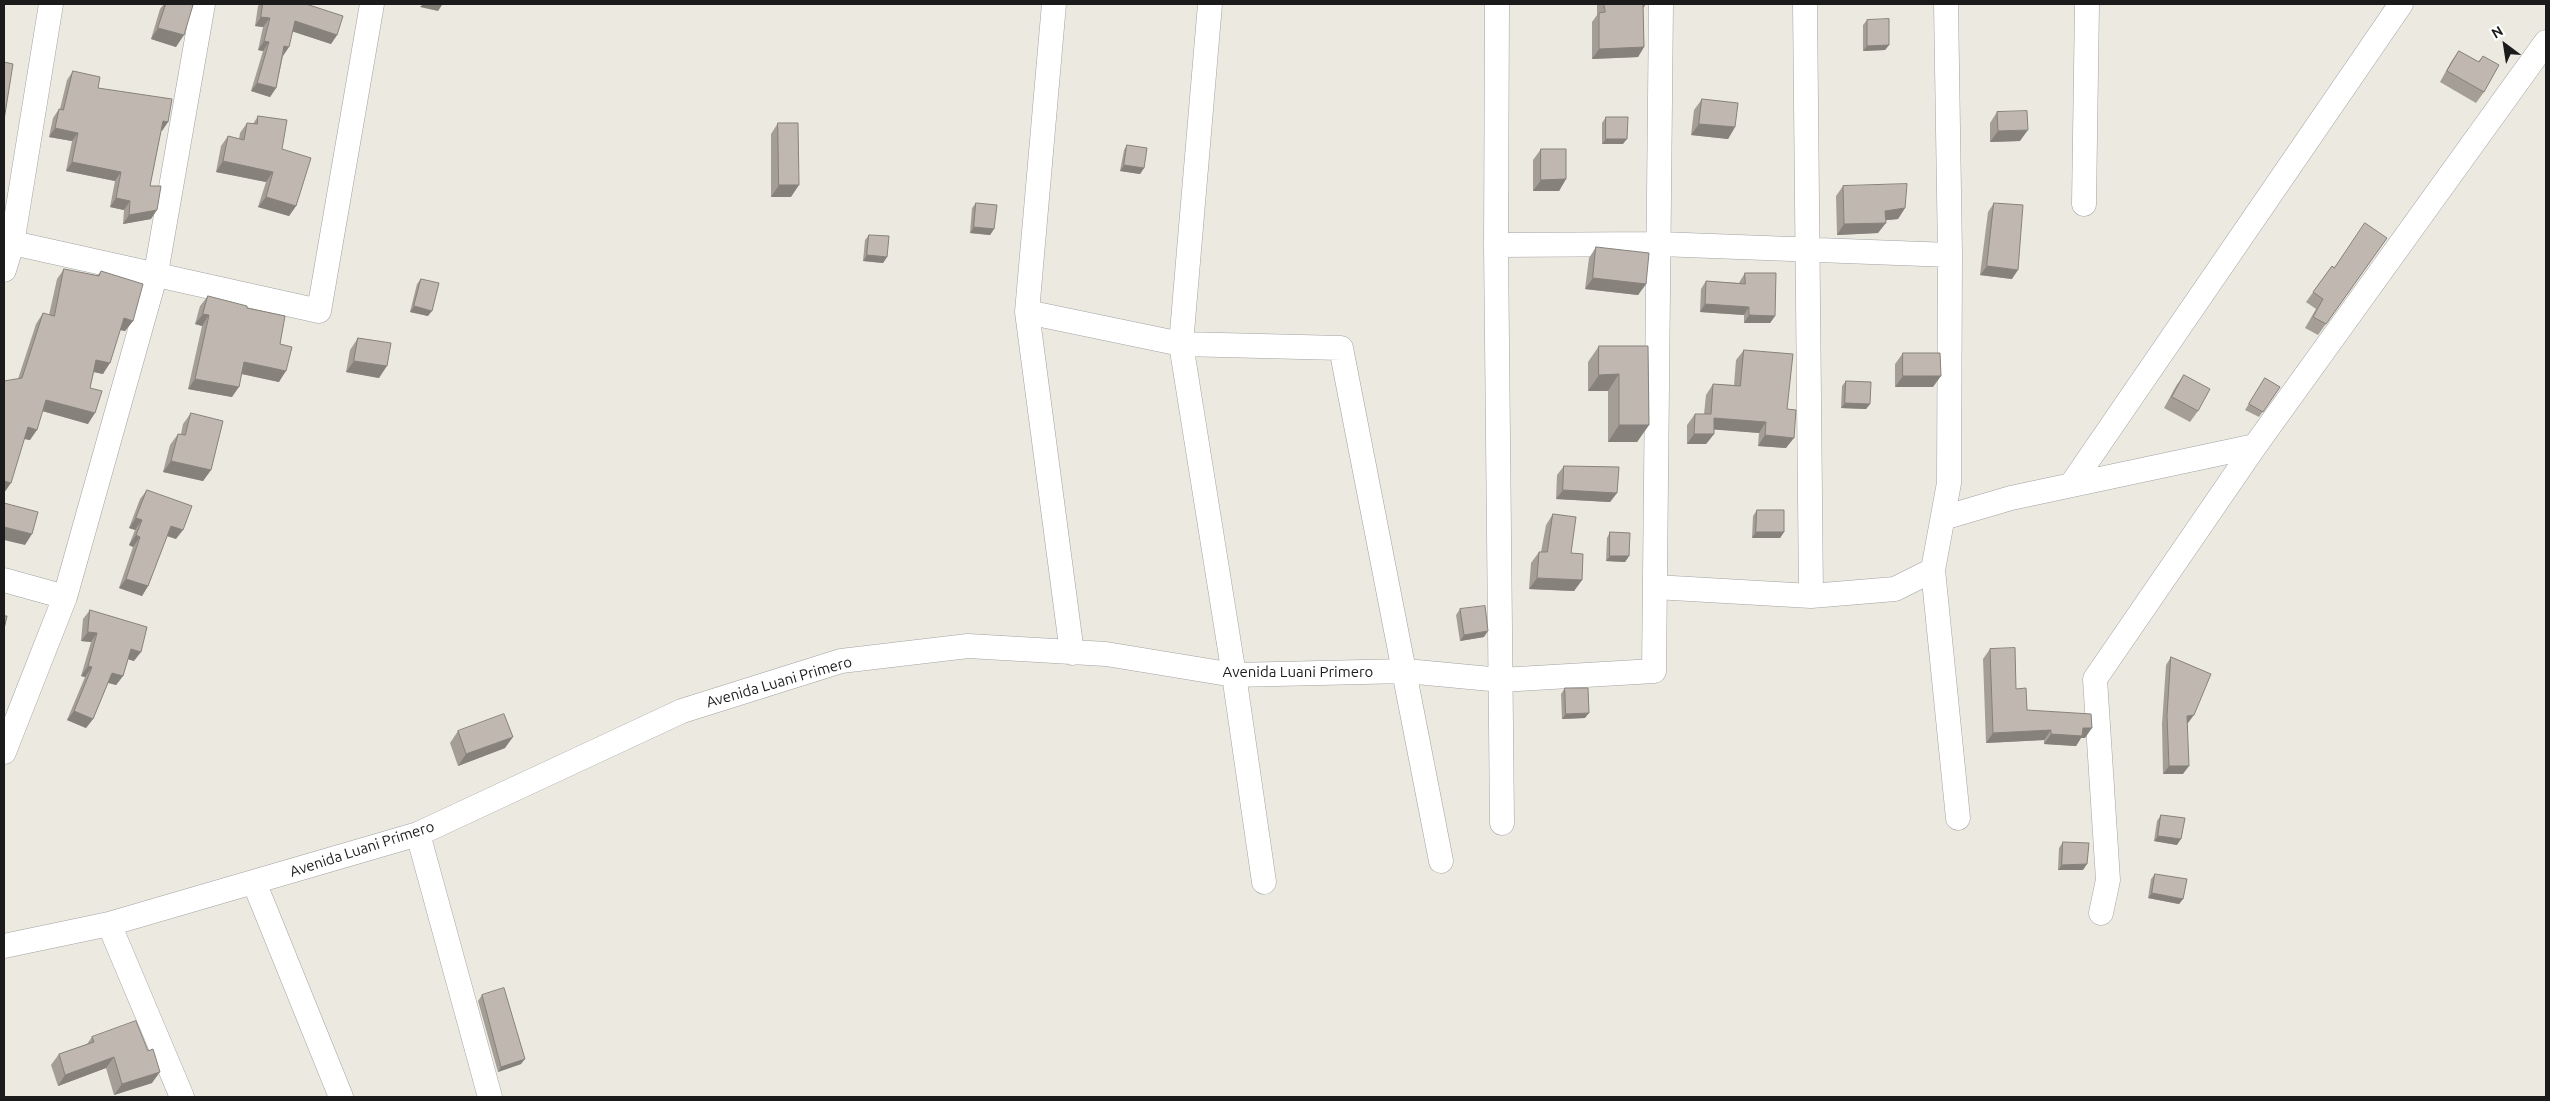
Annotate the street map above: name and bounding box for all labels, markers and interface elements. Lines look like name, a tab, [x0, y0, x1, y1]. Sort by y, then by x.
north arrow	[2480, 20, 2530, 70]
text: N	[2489, 23, 2506, 42]
street label: Avenida Luani Primero	[704, 653, 854, 711]
street label: Avenida Luani Primero	[1223, 663, 1373, 681]
street label: Avenida Luani Primero	[288, 817, 436, 881]

